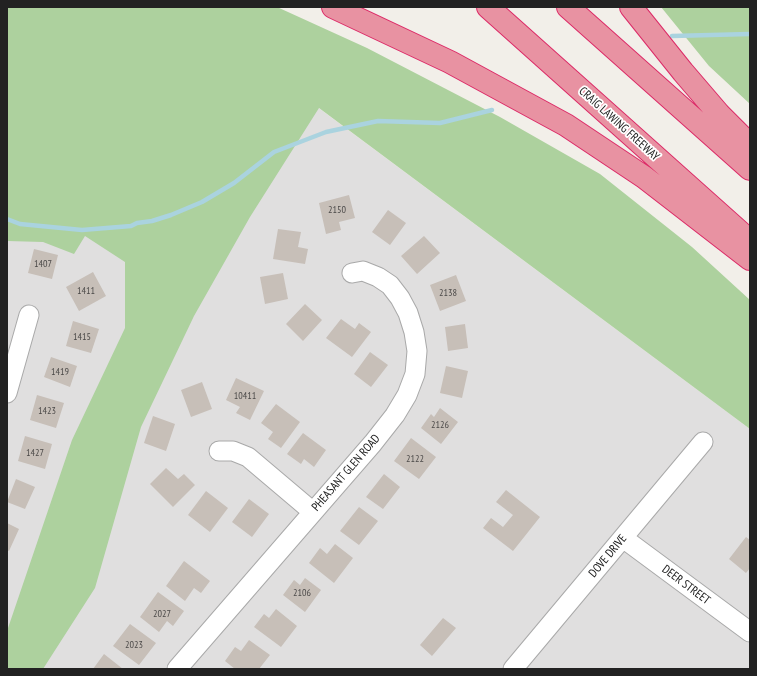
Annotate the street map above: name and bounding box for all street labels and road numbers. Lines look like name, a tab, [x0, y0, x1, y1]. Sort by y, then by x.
street label: CRAIG LAWING FREEWAY	[576, 84, 662, 164]
street label: PHEASANT GLEN ROAD	[309, 432, 383, 514]
street label: DOVE DRIVE	[586, 532, 630, 580]
street label: DEER STREET	[659, 562, 713, 608]

